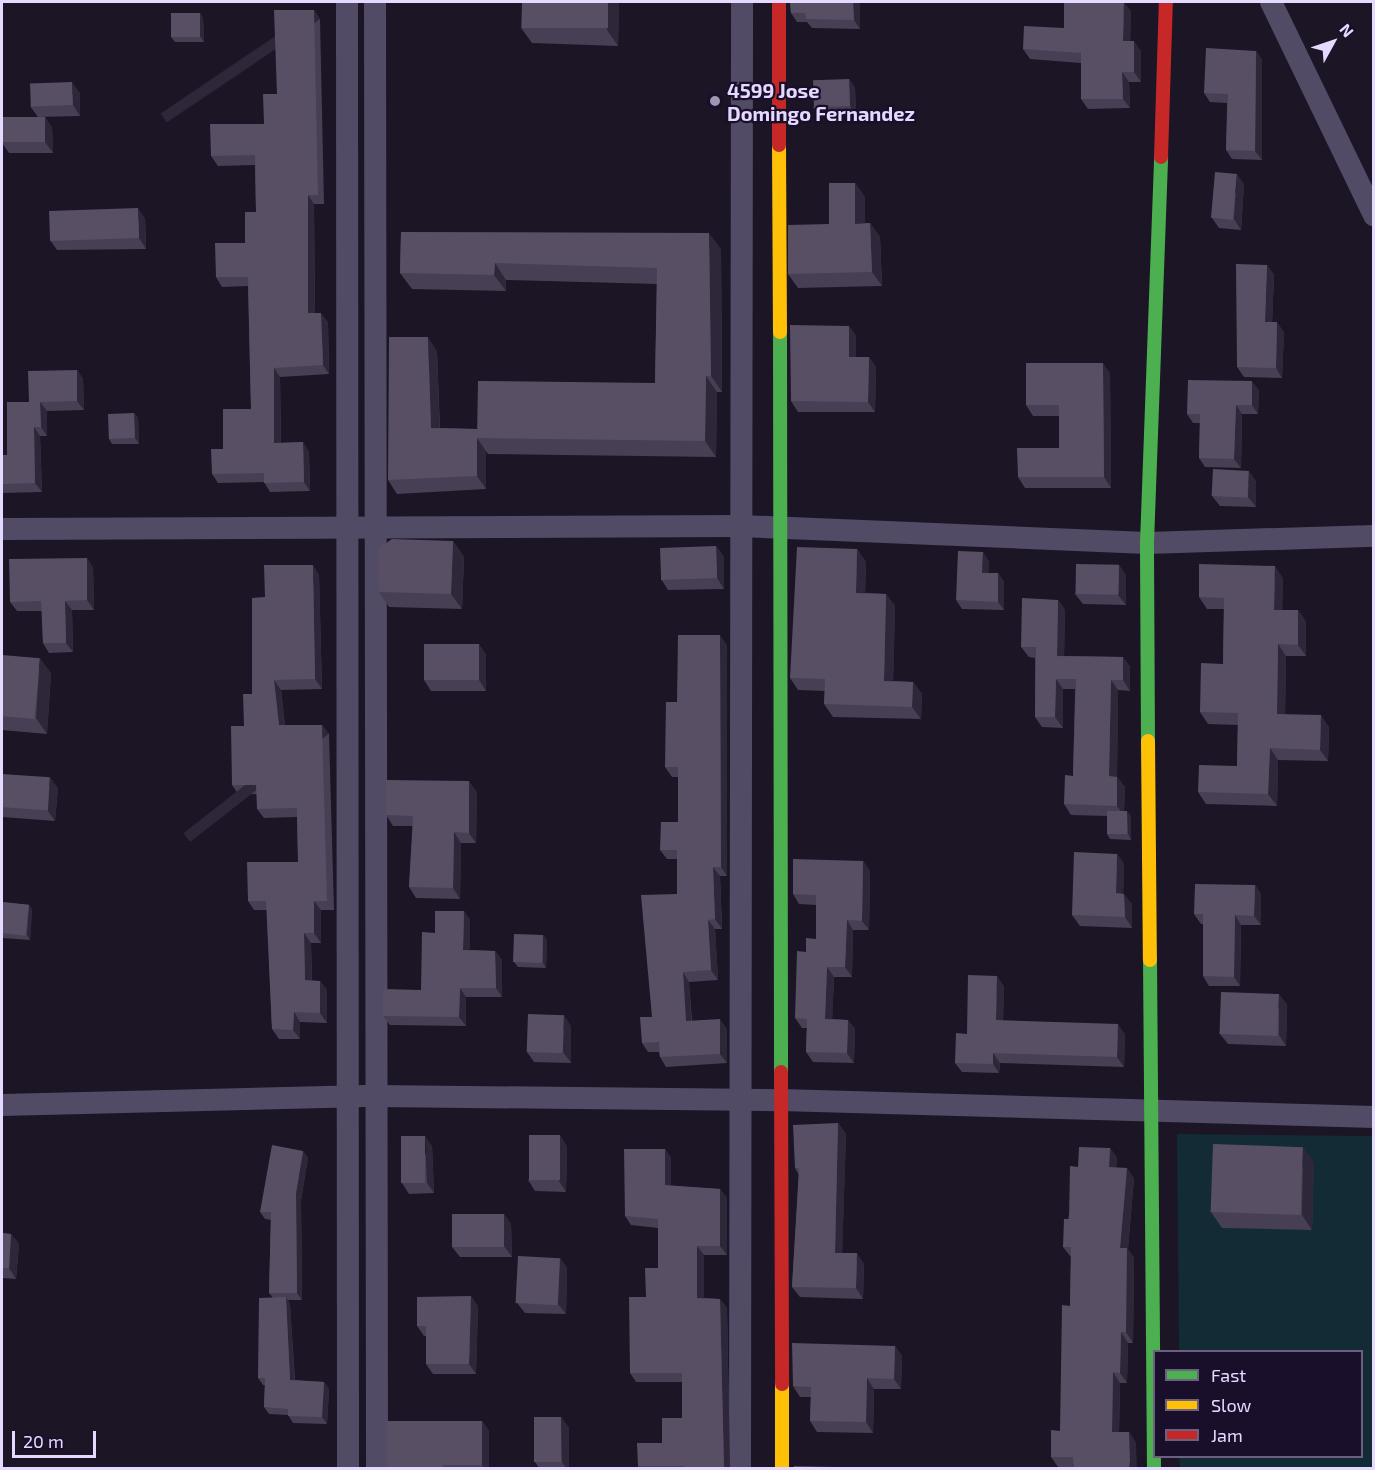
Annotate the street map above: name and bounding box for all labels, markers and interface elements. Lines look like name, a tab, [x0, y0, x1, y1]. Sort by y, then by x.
north arrow	[1303, 12, 1363, 72]
text: N	[1336, 20, 1358, 41]
place label: 4599 Jose Domingo Fernandez	[727, 78, 915, 125]
marker: 4599 Jose Domingo Fernandez	[708, 94, 722, 108]
legend	[1153, 1350, 1363, 1458]
text: Fast	[1211, 1364, 1246, 1386]
text: Slow	[1211, 1394, 1251, 1416]
scale bar	[15, 1419, 99, 1457]
text: Jam	[1211, 1424, 1243, 1446]
text: 20 m	[23, 1430, 64, 1452]

